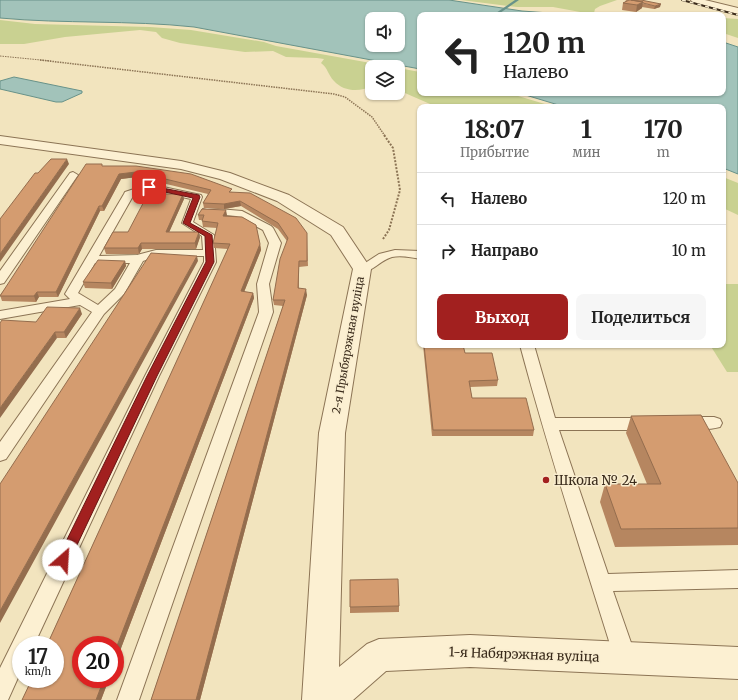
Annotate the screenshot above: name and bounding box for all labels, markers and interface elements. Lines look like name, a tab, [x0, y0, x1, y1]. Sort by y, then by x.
map controls	[365, 12, 405, 100]
button: sound	[365, 12, 405, 52]
text: 120 m	[503, 25, 585, 61]
icon: left	[437, 28, 489, 80]
button: layers	[365, 60, 405, 100]
text: Налево	[503, 60, 569, 83]
text: 18:07	[464, 114, 525, 145]
text: 1	[581, 114, 592, 145]
text: 170	[644, 114, 683, 145]
text: Прибытие	[460, 144, 529, 161]
text: мин	[572, 144, 601, 161]
text: m	[657, 144, 670, 161]
pin	[132, 170, 166, 204]
icon: arrive	[138, 176, 160, 198]
icon: left	[437, 188, 459, 210]
text: Налево	[471, 189, 527, 208]
text: 120 m	[663, 189, 706, 208]
icon: right	[437, 240, 459, 262]
text: Направо	[471, 241, 538, 260]
text: 10 m	[672, 241, 706, 260]
street label: 2-я Прыбярэжная вуліца	[329, 275, 367, 415]
button: Выход	[437, 294, 568, 340]
button: Поделиться	[576, 294, 706, 340]
place label: Школа № 24	[554, 472, 637, 489]
marker: Школа № 24	[541, 475, 551, 485]
position arrow	[42, 539, 84, 581]
speed limit sign: 20	[72, 636, 124, 688]
street label: 1-я Набярэжная вуліца	[448, 643, 600, 666]
text: 17	[28, 644, 48, 669]
text: km/h	[25, 665, 51, 678]

